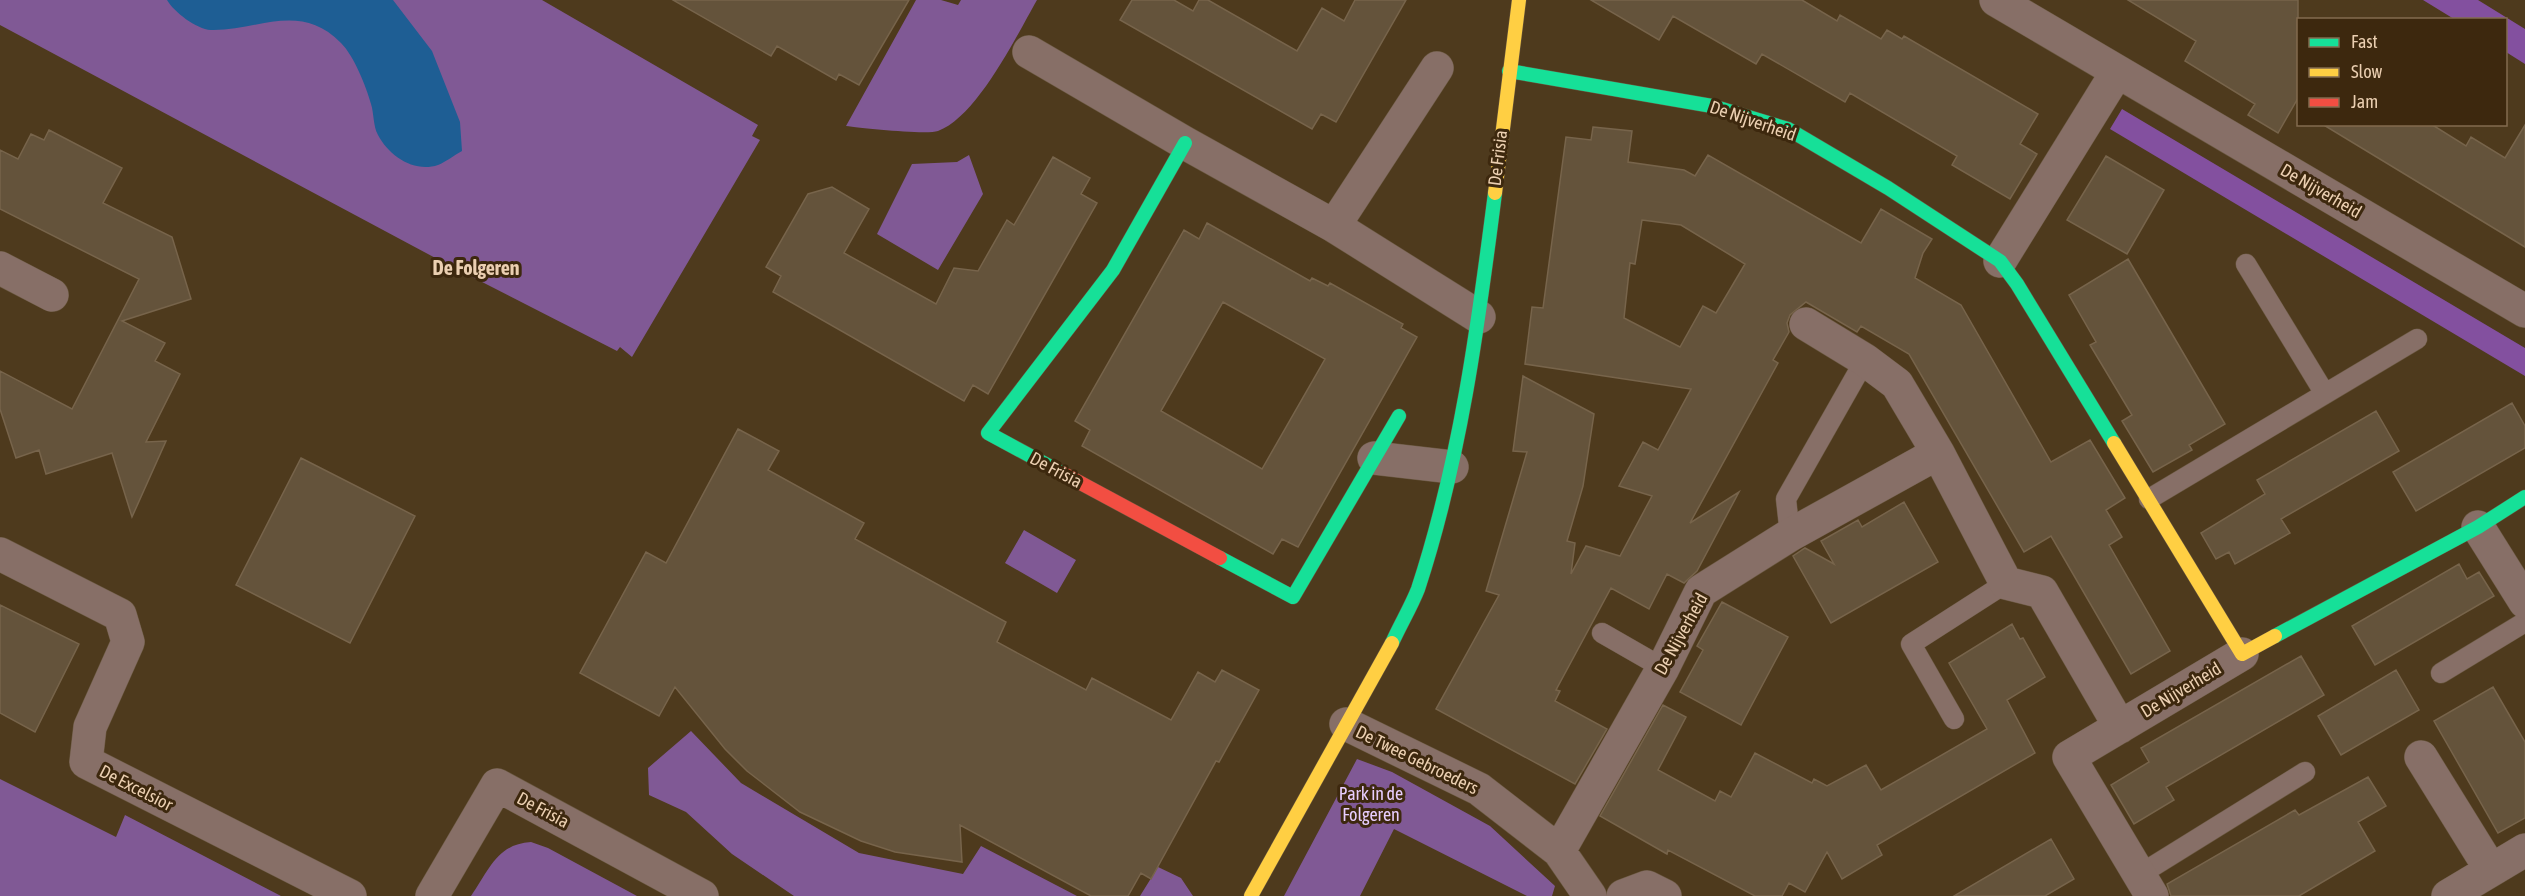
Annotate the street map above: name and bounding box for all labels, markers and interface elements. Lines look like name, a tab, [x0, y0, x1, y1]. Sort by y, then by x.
legend	[2297, 18, 2507, 126]
text: Fast	[2351, 31, 2378, 52]
text: Slow	[2351, 61, 2382, 82]
text: Jam	[2351, 91, 2378, 112]
street label: De Nijverheid	[1707, 96, 1799, 145]
street label: De Frisia	[1484, 129, 1511, 187]
street label: De Nijverheid	[2277, 159, 2365, 222]
district label: De Folgeren	[432, 256, 520, 279]
street label: De Frisia	[1027, 447, 1086, 492]
street label: De Nijverheid	[1650, 589, 1712, 678]
street label: De Nijverheid	[2137, 657, 2225, 722]
street label: De Twee Gebroeders	[1353, 721, 1482, 798]
street label: De Excelsior	[96, 760, 177, 815]
park label: Park in de Folgeren	[1339, 783, 1403, 825]
street label: De Frisia	[514, 787, 573, 832]

